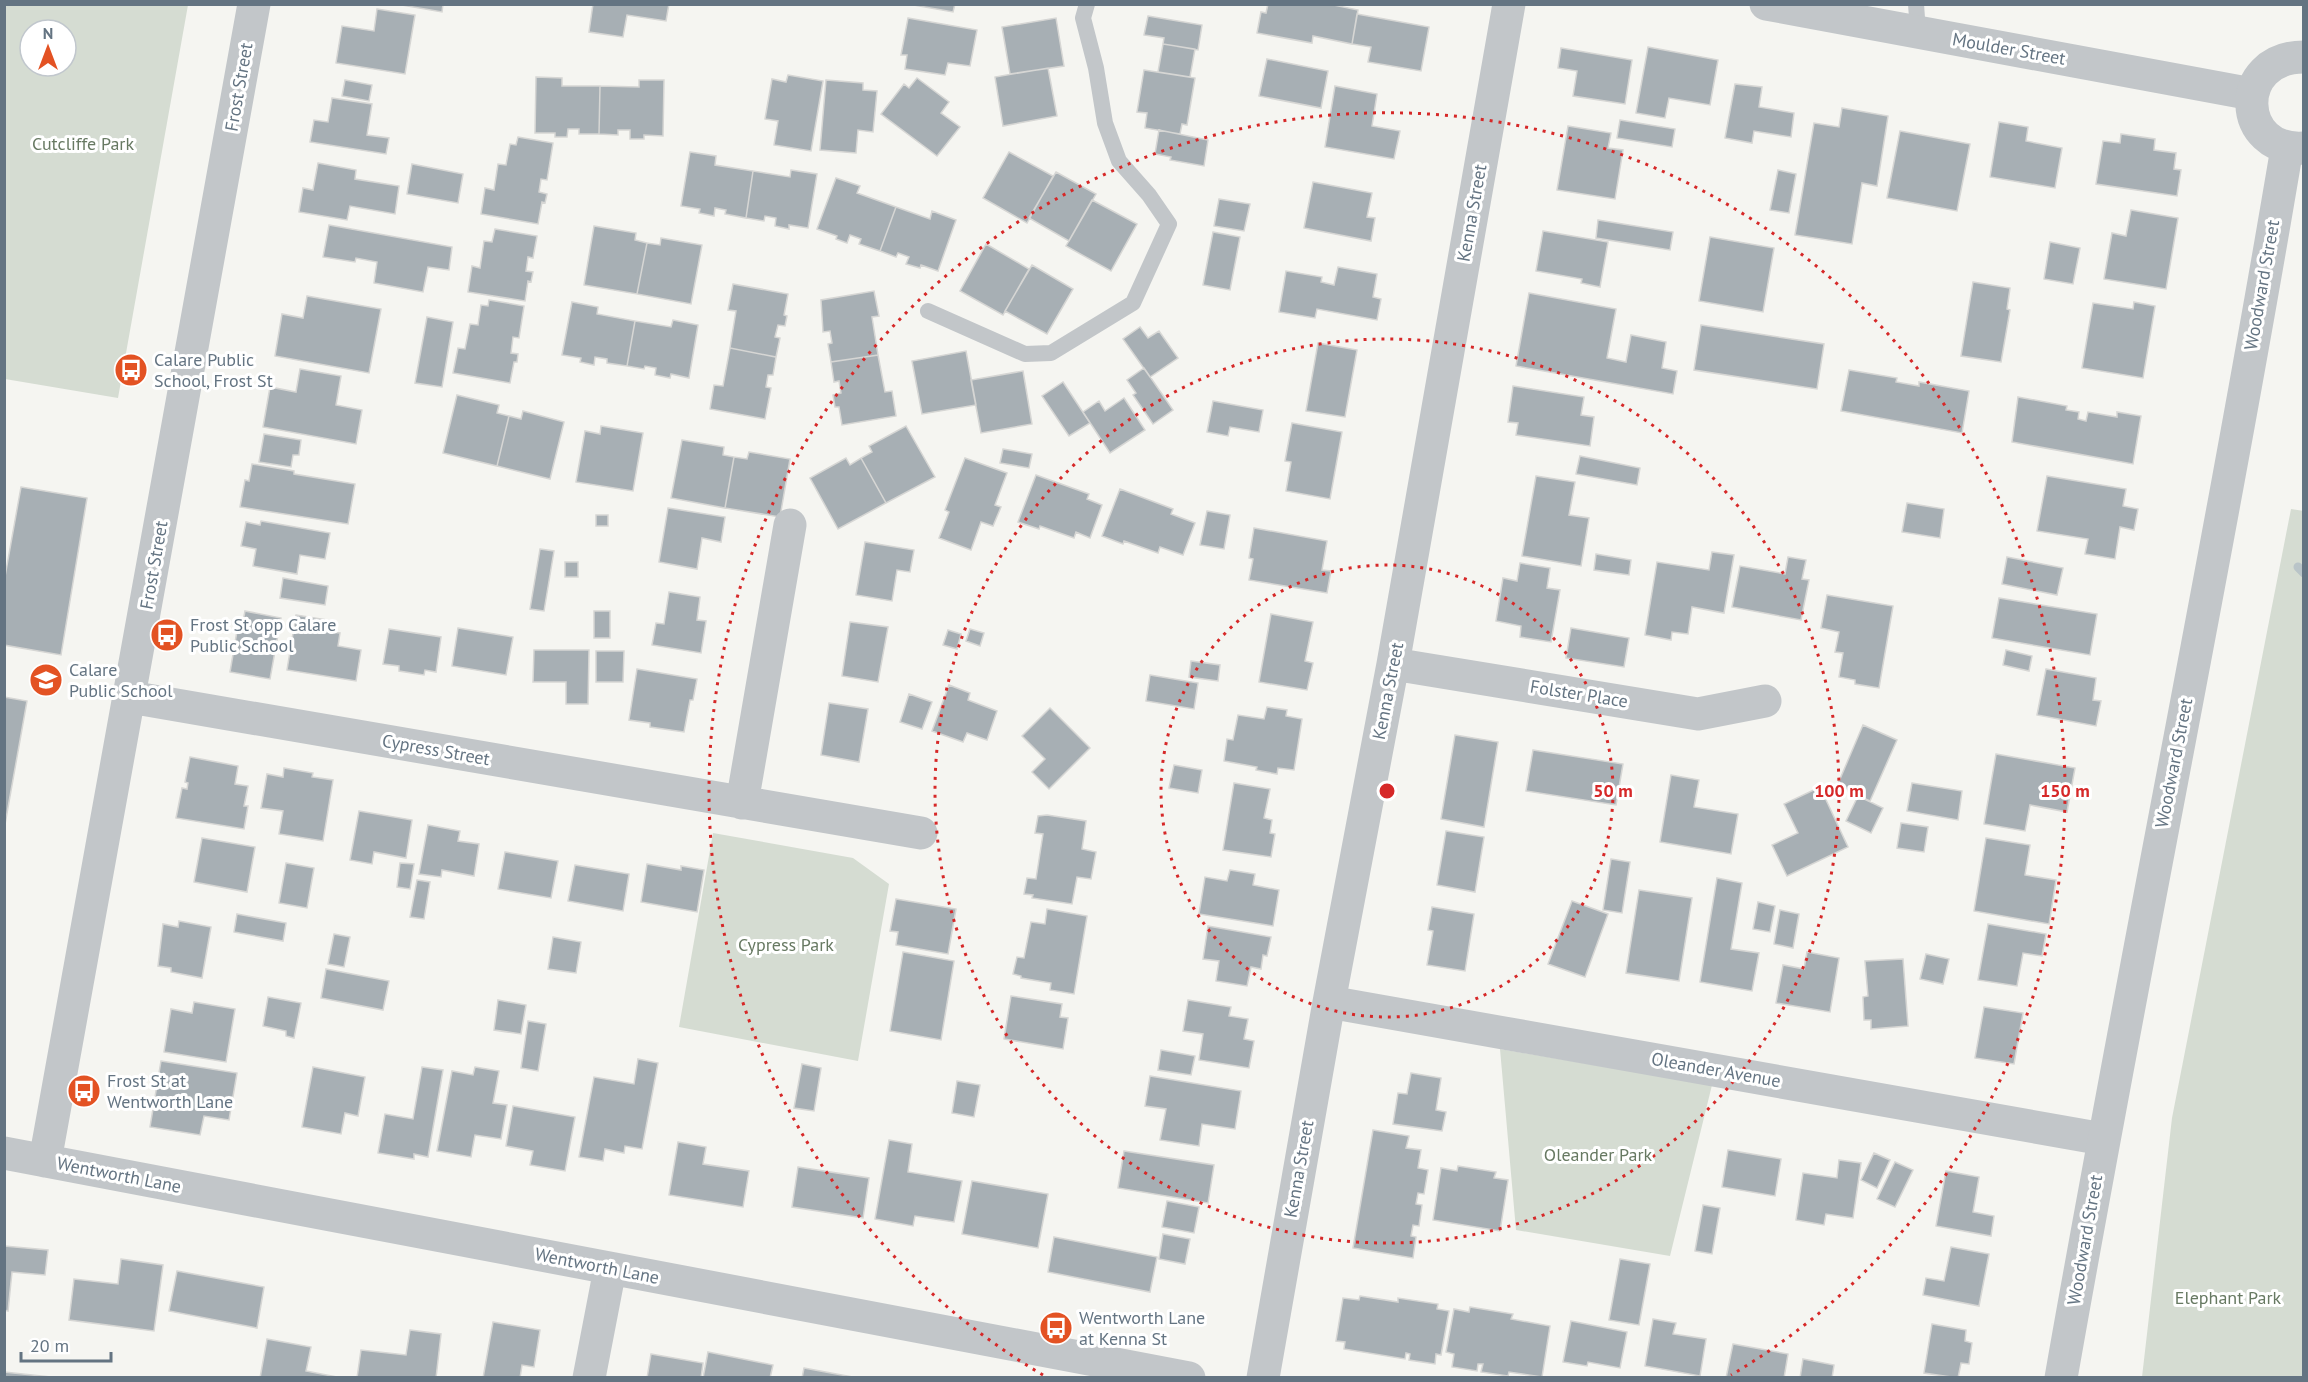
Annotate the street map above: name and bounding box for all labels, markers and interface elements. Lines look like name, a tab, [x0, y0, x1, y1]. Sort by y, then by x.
north arrow	[18, 18, 78, 78]
text: N	[43, 23, 53, 43]
street label: Moulder Street	[1951, 27, 2068, 70]
street label: Frost Street	[219, 41, 258, 133]
park label: Cutcliffe Park	[32, 132, 134, 155]
street label: Kenna Street	[1452, 162, 1491, 263]
street label: Woodward Street	[2239, 218, 2284, 352]
place label: Calare Public School, Frost St	[154, 348, 273, 392]
bus stop icon: Calare Public School, Frost St	[113, 352, 149, 388]
street label: Frost Street	[134, 519, 173, 611]
place label: Frost St opp Calare Public School	[190, 613, 336, 657]
bus stop icon: Frost St opp Calare Public School	[149, 617, 185, 653]
street label: Kenna Street	[1367, 640, 1408, 742]
place label: Calare Public School	[69, 658, 173, 702]
school or university icon: Calare Public School	[28, 662, 64, 698]
street label: Folster Place	[1528, 674, 1630, 713]
street label: Woodward Street	[2150, 696, 2197, 830]
street label: Cypress Street	[380, 729, 492, 770]
text: 50 m	[1593, 779, 1633, 802]
text: 100 m	[1814, 779, 1864, 802]
text: 150 m	[2040, 779, 2090, 802]
centre of rings	[1377, 781, 1397, 801]
park label: Cypress Park	[738, 933, 834, 956]
street label: Oleander Avenue	[1650, 1047, 1783, 1092]
place label: Frost St at Wentworth Lane	[107, 1069, 233, 1113]
bus stop icon: Frost St at Wentworth Lane	[66, 1073, 102, 1109]
street label: Kenna Street	[1279, 1118, 1318, 1219]
park label: Oleander Park	[1544, 1143, 1653, 1166]
street label: Wentworth Lane	[55, 1151, 183, 1198]
street label: Woodward Street	[2062, 1173, 2107, 1307]
street label: Wentworth Lane	[533, 1242, 661, 1289]
park label: Elephant Park	[2175, 1286, 2282, 1309]
place label: Wentworth Lane at Kenna St	[1079, 1306, 1205, 1350]
bus stop icon: Wentworth Lane at Kenna St	[1038, 1310, 1074, 1346]
scale bar	[21, 1325, 111, 1363]
text: 20 m	[30, 1334, 69, 1357]

